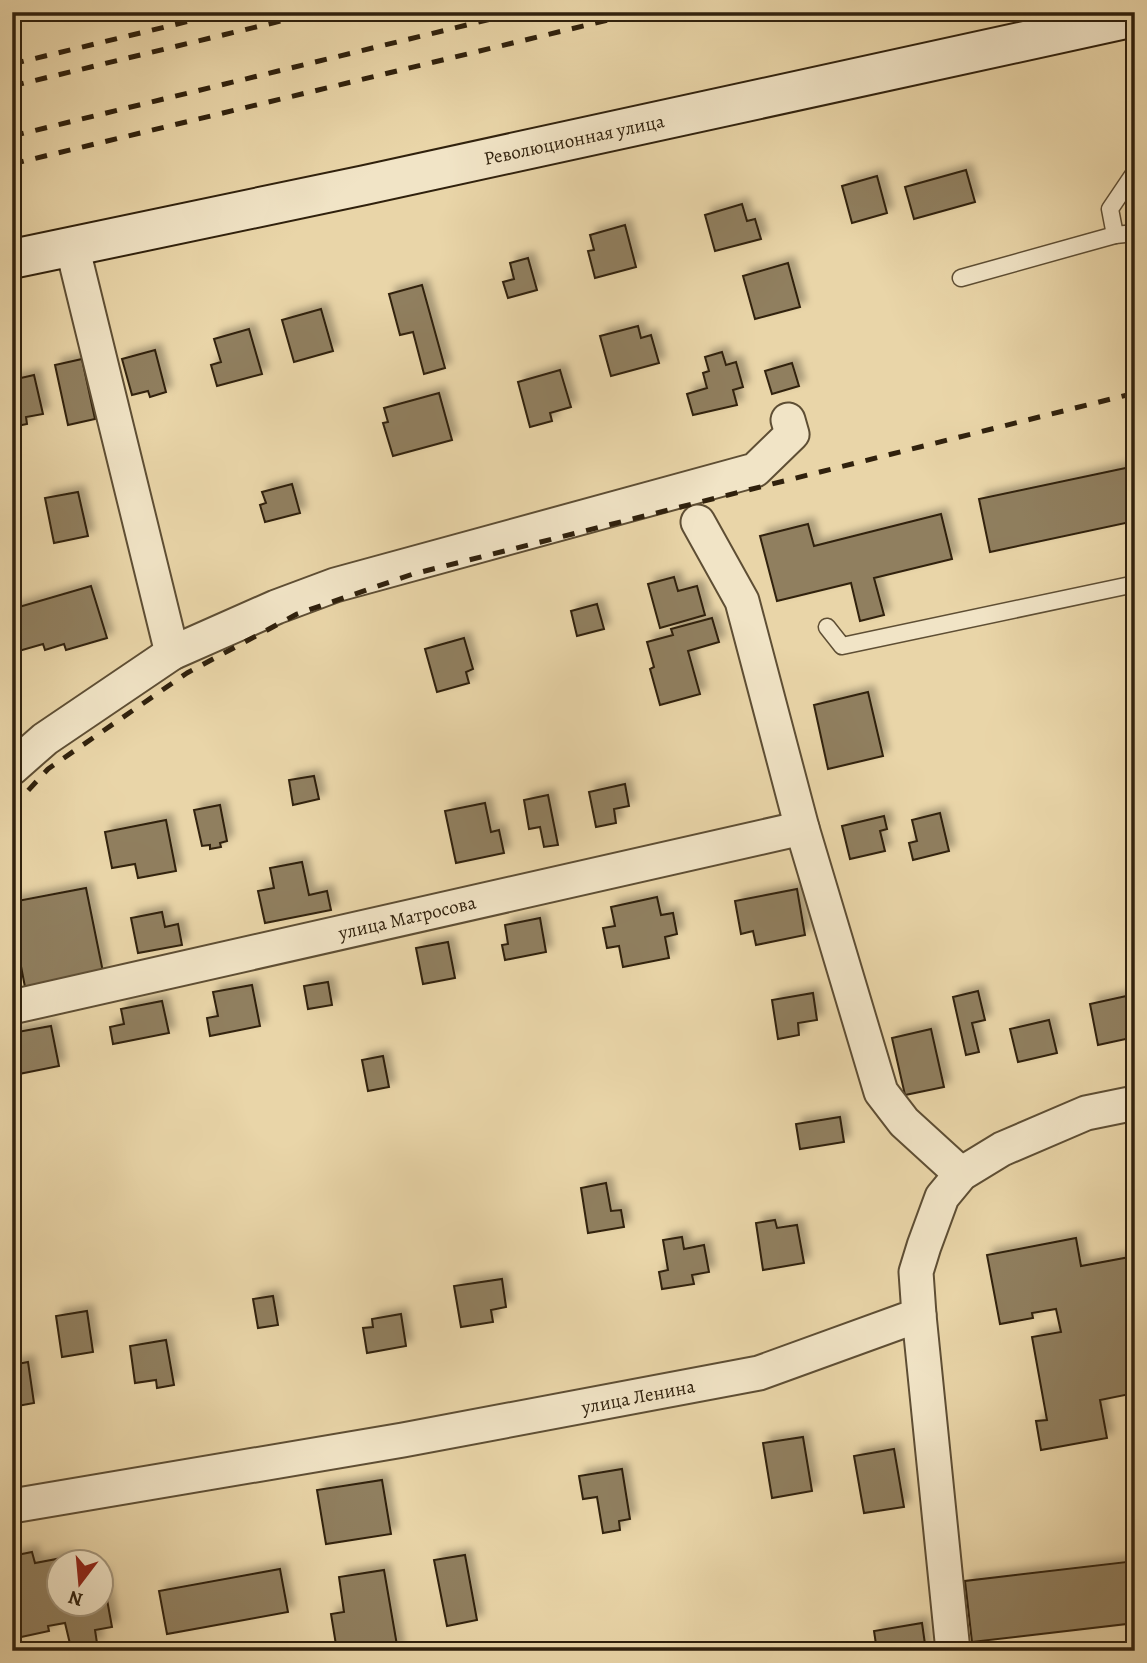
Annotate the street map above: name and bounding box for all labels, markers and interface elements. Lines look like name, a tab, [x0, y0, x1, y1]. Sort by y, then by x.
street label: Революционная улица	[482, 108, 667, 172]
street label: улица Матросова	[335, 889, 479, 947]
street label: улица Ленина	[578, 1373, 697, 1421]
north arrow	[46, 1548, 116, 1618]
text: N	[65, 1584, 86, 1613]

